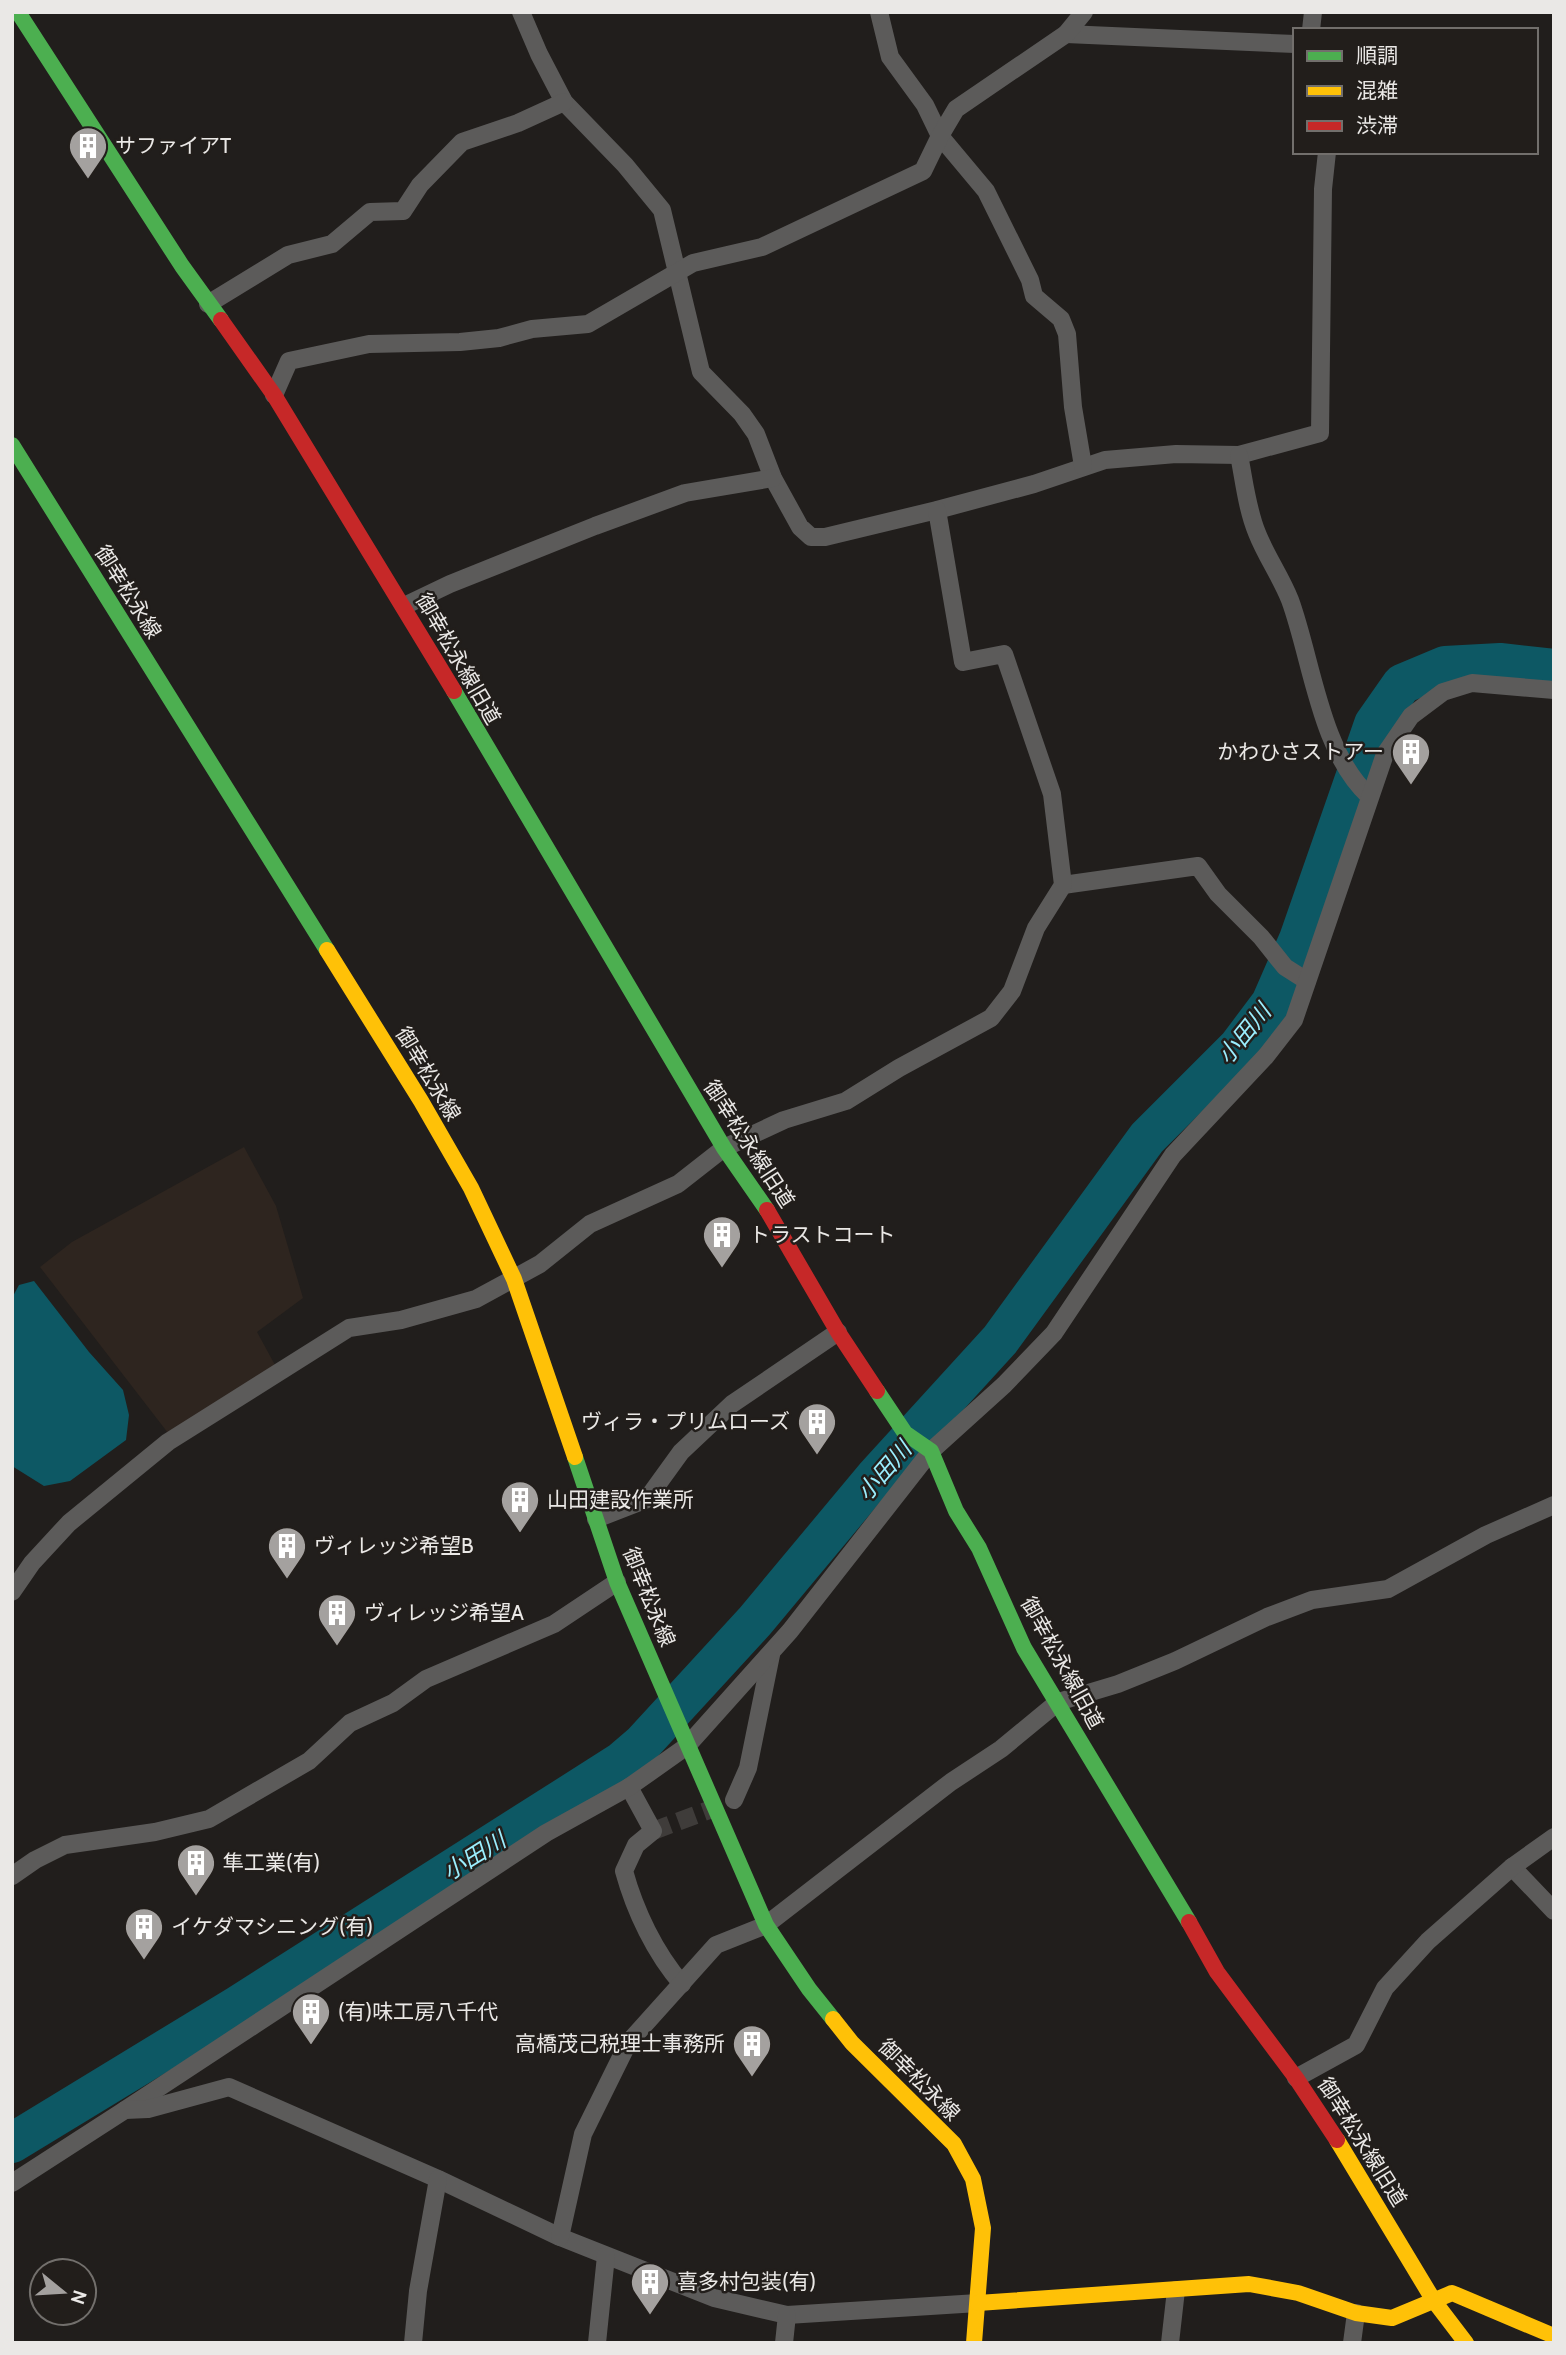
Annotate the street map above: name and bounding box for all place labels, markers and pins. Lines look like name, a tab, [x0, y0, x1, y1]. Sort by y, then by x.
building icon: サファイアT	[67, 125, 109, 180]
place label: サファイアT	[115, 133, 231, 158]
building icon: かわひさストアー	[1390, 731, 1432, 786]
place label: かわひさストアー	[1217, 739, 1384, 764]
building icon: トラストコート	[701, 1214, 743, 1269]
place label: トラストコート	[749, 1222, 896, 1247]
building icon: ヴィラ・プリムローズ	[796, 1401, 838, 1456]
place label: ヴィラ・プリムローズ	[581, 1409, 790, 1434]
building icon: 山田建設作業所	[499, 1479, 541, 1534]
place label: 山田建設作業所	[547, 1487, 694, 1512]
building icon: ヴィレッジ希望B	[266, 1525, 308, 1580]
place label: ヴィレッジ希望B	[314, 1533, 474, 1558]
building icon: ヴィレッジ希望A	[316, 1592, 358, 1647]
place label: ヴィレッジ希望A	[364, 1600, 524, 1625]
building icon: 隼工業(有)	[175, 1842, 217, 1897]
place label: 隼工業(有)	[223, 1850, 320, 1875]
building icon: イケダマシニング(有)	[123, 1906, 165, 1961]
place label: イケダマシニング(有)	[171, 1914, 373, 1939]
building icon: (有)味工房八千代	[290, 1991, 332, 2046]
place label: (有)味工房八千代	[338, 1999, 498, 2024]
building icon: 高橋茂己税理士事務所	[731, 2023, 773, 2078]
place label: 高橋茂己税理士事務所	[515, 2031, 725, 2056]
building icon: 喜多村包装(有)	[629, 2261, 671, 2316]
place label: 喜多村包装(有)	[677, 2269, 816, 2294]

